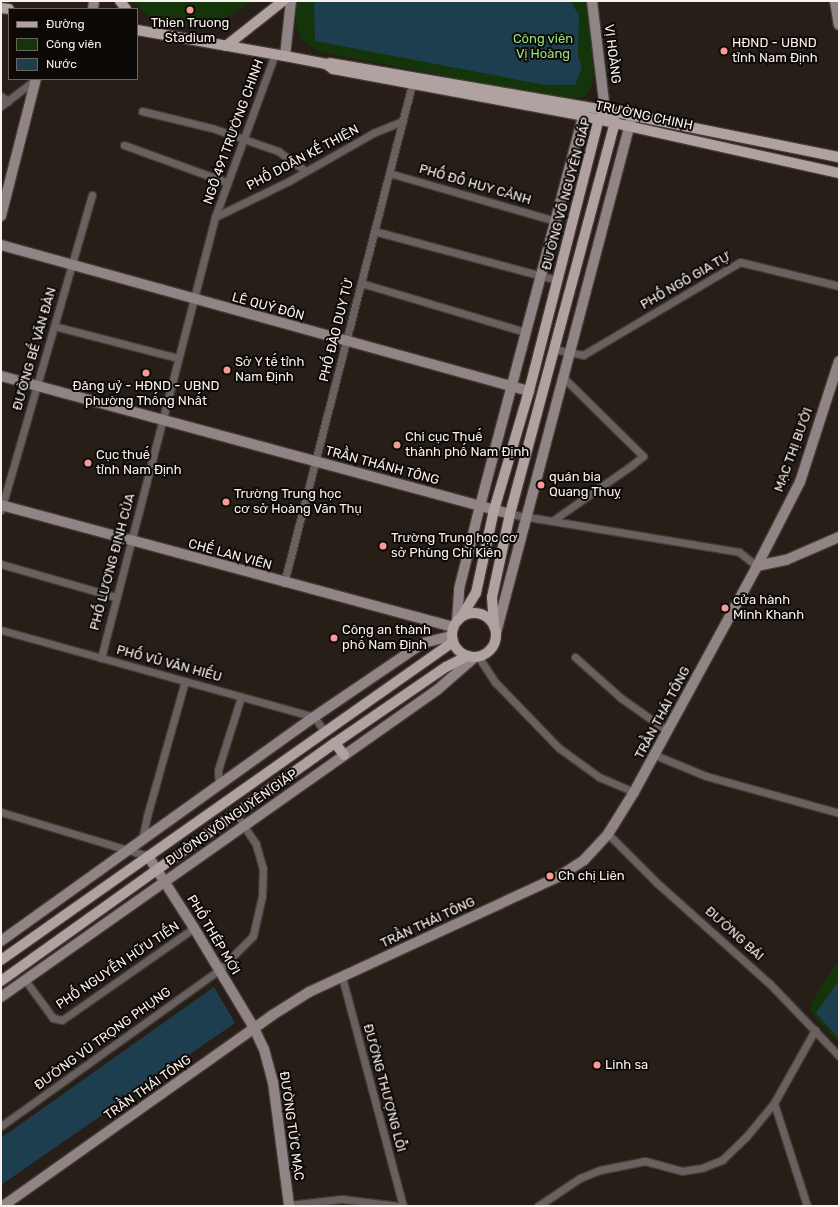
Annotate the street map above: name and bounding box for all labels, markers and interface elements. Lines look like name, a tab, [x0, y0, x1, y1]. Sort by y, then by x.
marker: Thien Truong Stadium	[185, 5, 195, 15]
legend	[8, 8, 138, 80]
place label: Thien Truong Stadium	[150, 16, 230, 47]
text: Đường	[46, 17, 85, 31]
street label: VỊ HOÀNG	[601, 23, 623, 85]
park label: Công viên Vị Hoàng	[513, 32, 573, 63]
place label: HĐND - UBND tỉnh Nam Định	[732, 36, 818, 67]
text: Công viên	[46, 37, 101, 51]
marker: HĐND - UBND tỉnh Nam Định	[719, 46, 729, 56]
text: Nước	[46, 57, 77, 71]
street label: NGÕ 491 TRƯỜNG CHINH	[200, 57, 268, 207]
street label: TRƯỜNG CHINH	[594, 98, 694, 134]
street label: ĐƯỜNG VÕ NGUYÊN GIÁP	[539, 116, 595, 272]
street label: PHỐ DOÃN KẾ THIỆN	[244, 122, 362, 194]
street label: PHỐ ĐỖ HUY CẢNH	[417, 161, 533, 209]
street label: PHỐ NGÔ GIA TỰ	[638, 249, 734, 313]
street label: PHỐ ĐÀO DUY TỪ	[316, 276, 358, 384]
street label: ĐƯỜNG BẾ VĂN ĐÀN	[10, 286, 60, 412]
street label: LÊ QUÝ ĐÔN	[230, 290, 306, 324]
place label: Sở Y tế tỉnh Nam Định	[235, 355, 306, 386]
marker: Sở Y tế tỉnh Nam Định	[222, 365, 232, 375]
marker: Đảng uỷ - HĐND - UBND phường Thống Nhất	[141, 368, 151, 378]
place label: Đảng uỷ - HĐND - UBND phường Thống Nhất	[73, 379, 219, 410]
street label: MẠC THỊ BƯỞI	[771, 406, 817, 494]
place label: Chi cục Thuế thành phố Nam Định	[405, 430, 529, 461]
marker: Chi cục Thuế thành phố Nam Định	[392, 440, 402, 450]
street label: TRẦN THÁNH TÔNG	[323, 443, 441, 489]
place label: Cục thuế tỉnh Nam Định	[96, 448, 182, 479]
marker: Cục thuế tỉnh Nam Định	[83, 458, 93, 468]
place label: quán bia Quang Thuỵ	[549, 470, 621, 501]
marker: quán bia Quang Thuỵ	[536, 480, 546, 490]
place label: Trường Trung học cơ sở Hoàng Văn Thụ	[234, 487, 362, 518]
street label: PHỐ LƯƠNG ĐỊNH CỦA	[87, 492, 139, 632]
marker: Trường Trung học cơ sở Hoàng Văn Thụ	[221, 497, 231, 507]
place label: Trường Trung học cơ sở Phùng Chí Kiên	[391, 531, 518, 562]
street label: CHẾ LAN VIÊN	[186, 536, 274, 574]
marker: Trường Trung học cơ sở Phùng Chí Kiên	[378, 541, 388, 551]
place label: cửa hành Minh Khanh	[733, 593, 804, 624]
marker: cửa hành Minh Khanh	[720, 603, 730, 613]
place label: Công an thành phố Nam Định	[342, 623, 431, 654]
marker: Công an thành phố Nam Định	[329, 633, 339, 643]
street label: PHỐ VŨ VĂN HIẾU	[114, 642, 224, 686]
street label: TRẦN THÁI TÔNG	[632, 664, 694, 762]
street label: ĐƯỜNG VÕ NGUYÊN GIÁP	[163, 766, 301, 870]
place label: Ch chị Liên	[558, 868, 625, 884]
marker: Ch chị Liên	[545, 871, 555, 881]
street label: PHỐ THÉP MỚI	[183, 892, 243, 978]
street label: TRẦN THÁI TÔNG	[378, 894, 478, 952]
street label: ĐƯỜNG BÁI	[702, 904, 766, 964]
street label: PHỐ NGUYỄN HỮU TIẾN	[53, 919, 183, 1013]
street label: ĐƯỜNG VŨ TRỌNG PHỤNG	[32, 984, 174, 1094]
street label: ĐƯỜNG THƯỢNG LỖI	[359, 1022, 409, 1154]
street label: TRẦN THÁI TÔNG	[101, 1052, 195, 1124]
place label: Linh sa	[605, 1057, 648, 1073]
marker: Linh sa	[592, 1060, 602, 1070]
street label: ĐƯỜNG TỨC MẠC	[276, 1070, 306, 1182]

